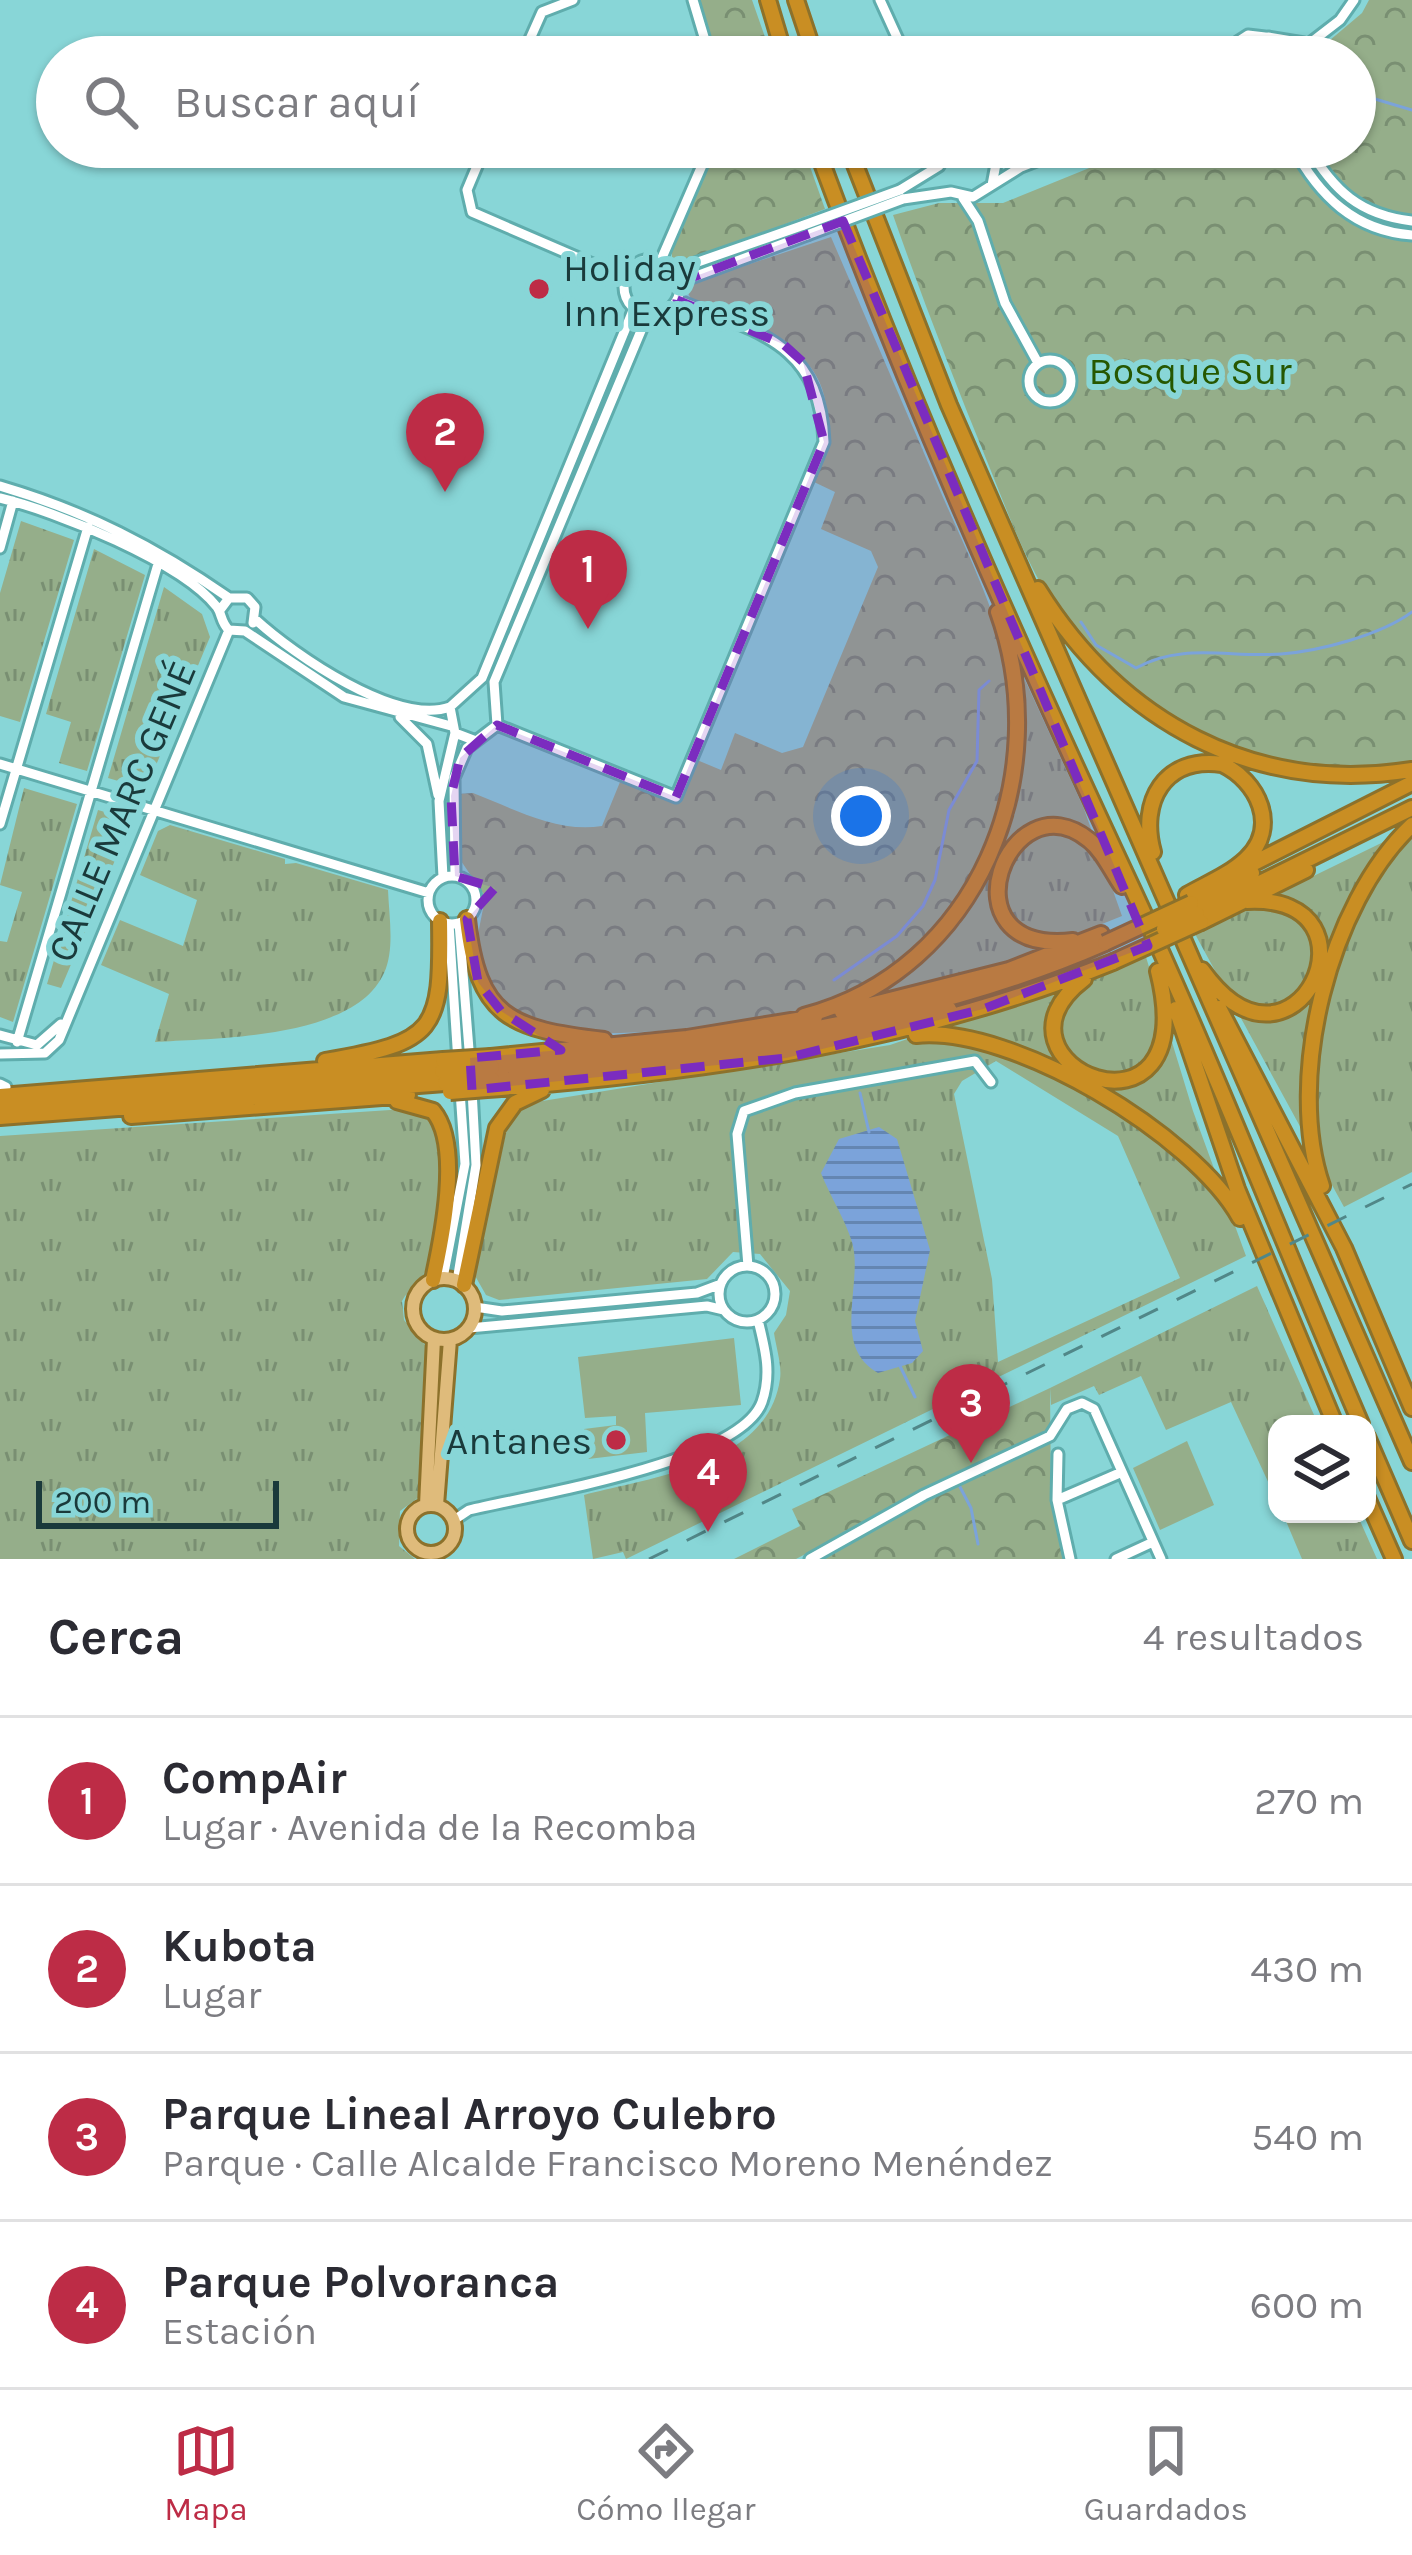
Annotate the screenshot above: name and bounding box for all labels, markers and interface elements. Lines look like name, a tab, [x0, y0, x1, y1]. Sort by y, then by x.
search box	[36, 36, 1376, 168]
icon: search	[78, 69, 144, 135]
text: Buscar aquí	[174, 76, 420, 128]
place label: Holiday Inn Express	[563, 245, 770, 336]
marker: Holiday Inn Express	[526, 276, 552, 302]
park label: Bosque Sur	[1088, 348, 1292, 394]
pin: 2	[406, 393, 484, 492]
pin: 1	[549, 530, 627, 629]
street label: CALLE MARC GENÉ	[38, 654, 206, 969]
your location	[831, 786, 891, 846]
pin: 3	[932, 1364, 1010, 1463]
map controls	[1268, 1415, 1376, 1523]
button: layers	[1268, 1415, 1376, 1523]
place label: Antanes	[446, 1418, 592, 1464]
marker: Antanes	[603, 1427, 629, 1453]
pin: 4	[669, 1433, 747, 1532]
scale bar	[36, 1475, 279, 1528]
text: 200 m	[54, 1483, 151, 1521]
text: Cerca	[48, 1607, 184, 1667]
text: 4 resultados	[1143, 1614, 1364, 1660]
text: CompAir	[162, 1752, 347, 1804]
text: 1	[80, 1778, 94, 1824]
text: 270 m	[1254, 1778, 1364, 1824]
text: Lugar · Avenida de la Recomba	[162, 1804, 698, 1850]
text: Kubota	[162, 1920, 317, 1972]
text: 2	[75, 1946, 99, 1992]
text: 430 m	[1250, 1946, 1364, 1992]
text: Lugar	[162, 1972, 261, 2018]
text: Parque Lineal Arroyo Culebro	[162, 2088, 777, 2140]
text: 3	[75, 2114, 99, 2160]
text: 540 m	[1251, 2114, 1364, 2160]
text: Parque · Calle Alcalde Francisco Moreno Menéndez	[162, 2140, 1053, 2186]
text: Parque Polvoranca	[162, 2256, 559, 2308]
text: 4	[75, 2282, 99, 2328]
text: 600 m	[1250, 2282, 1364, 2328]
text: Estación	[162, 2308, 317, 2354]
tab: Mapa	[164, 2418, 248, 2528]
tab: Cómo llegar	[576, 2418, 755, 2528]
tab: Guardados	[1084, 2418, 1248, 2528]

